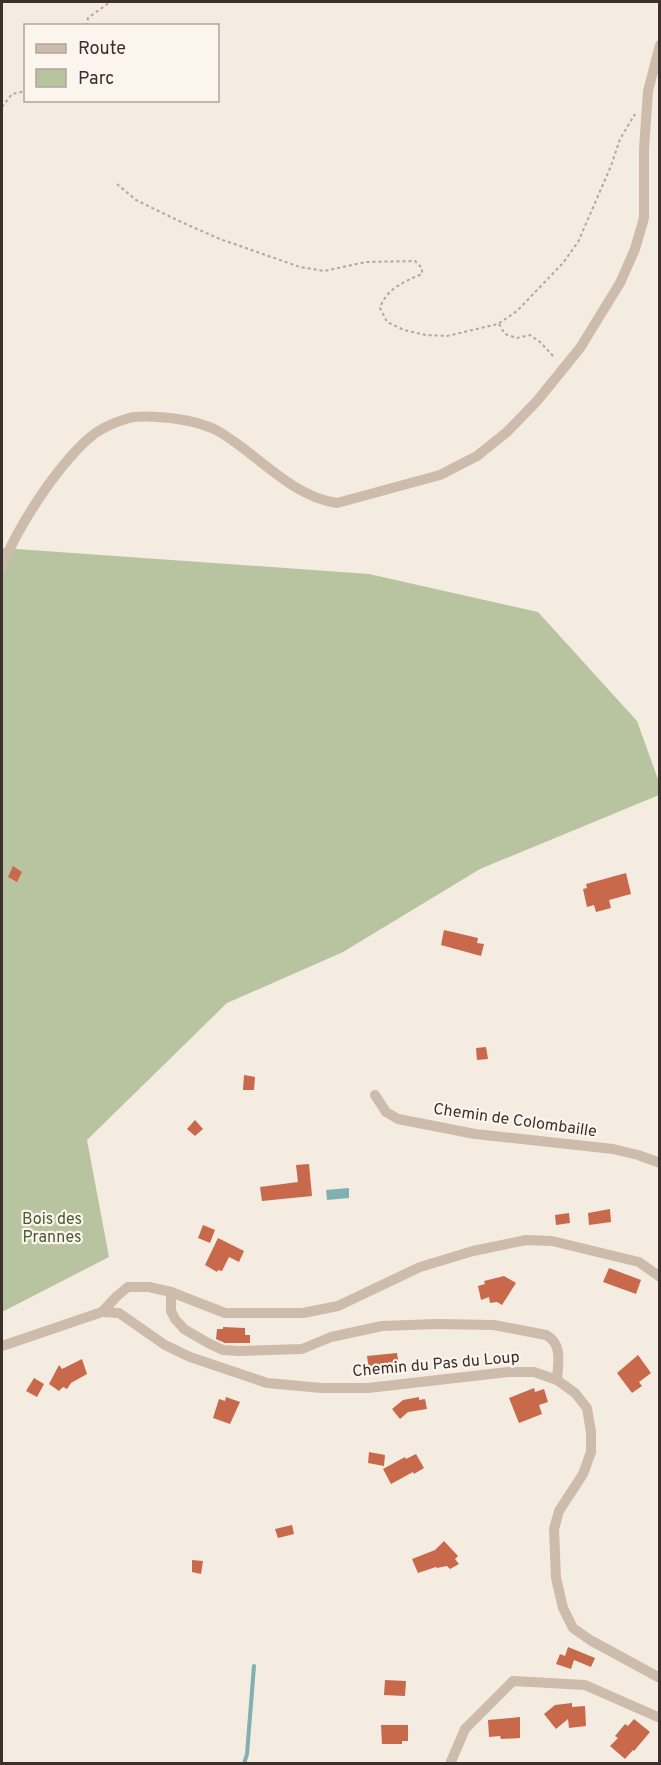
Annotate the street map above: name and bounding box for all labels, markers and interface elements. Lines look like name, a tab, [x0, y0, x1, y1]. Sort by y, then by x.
legend	[24, 24, 219, 102]
text: Route	[78, 38, 126, 61]
text: Parc	[78, 68, 114, 91]
street label: Chemin de Colombaille	[432, 1100, 598, 1142]
park label: Bois des Prannes	[22, 1210, 82, 1248]
street label: Chemin du Pas du Loup	[352, 1348, 520, 1382]

